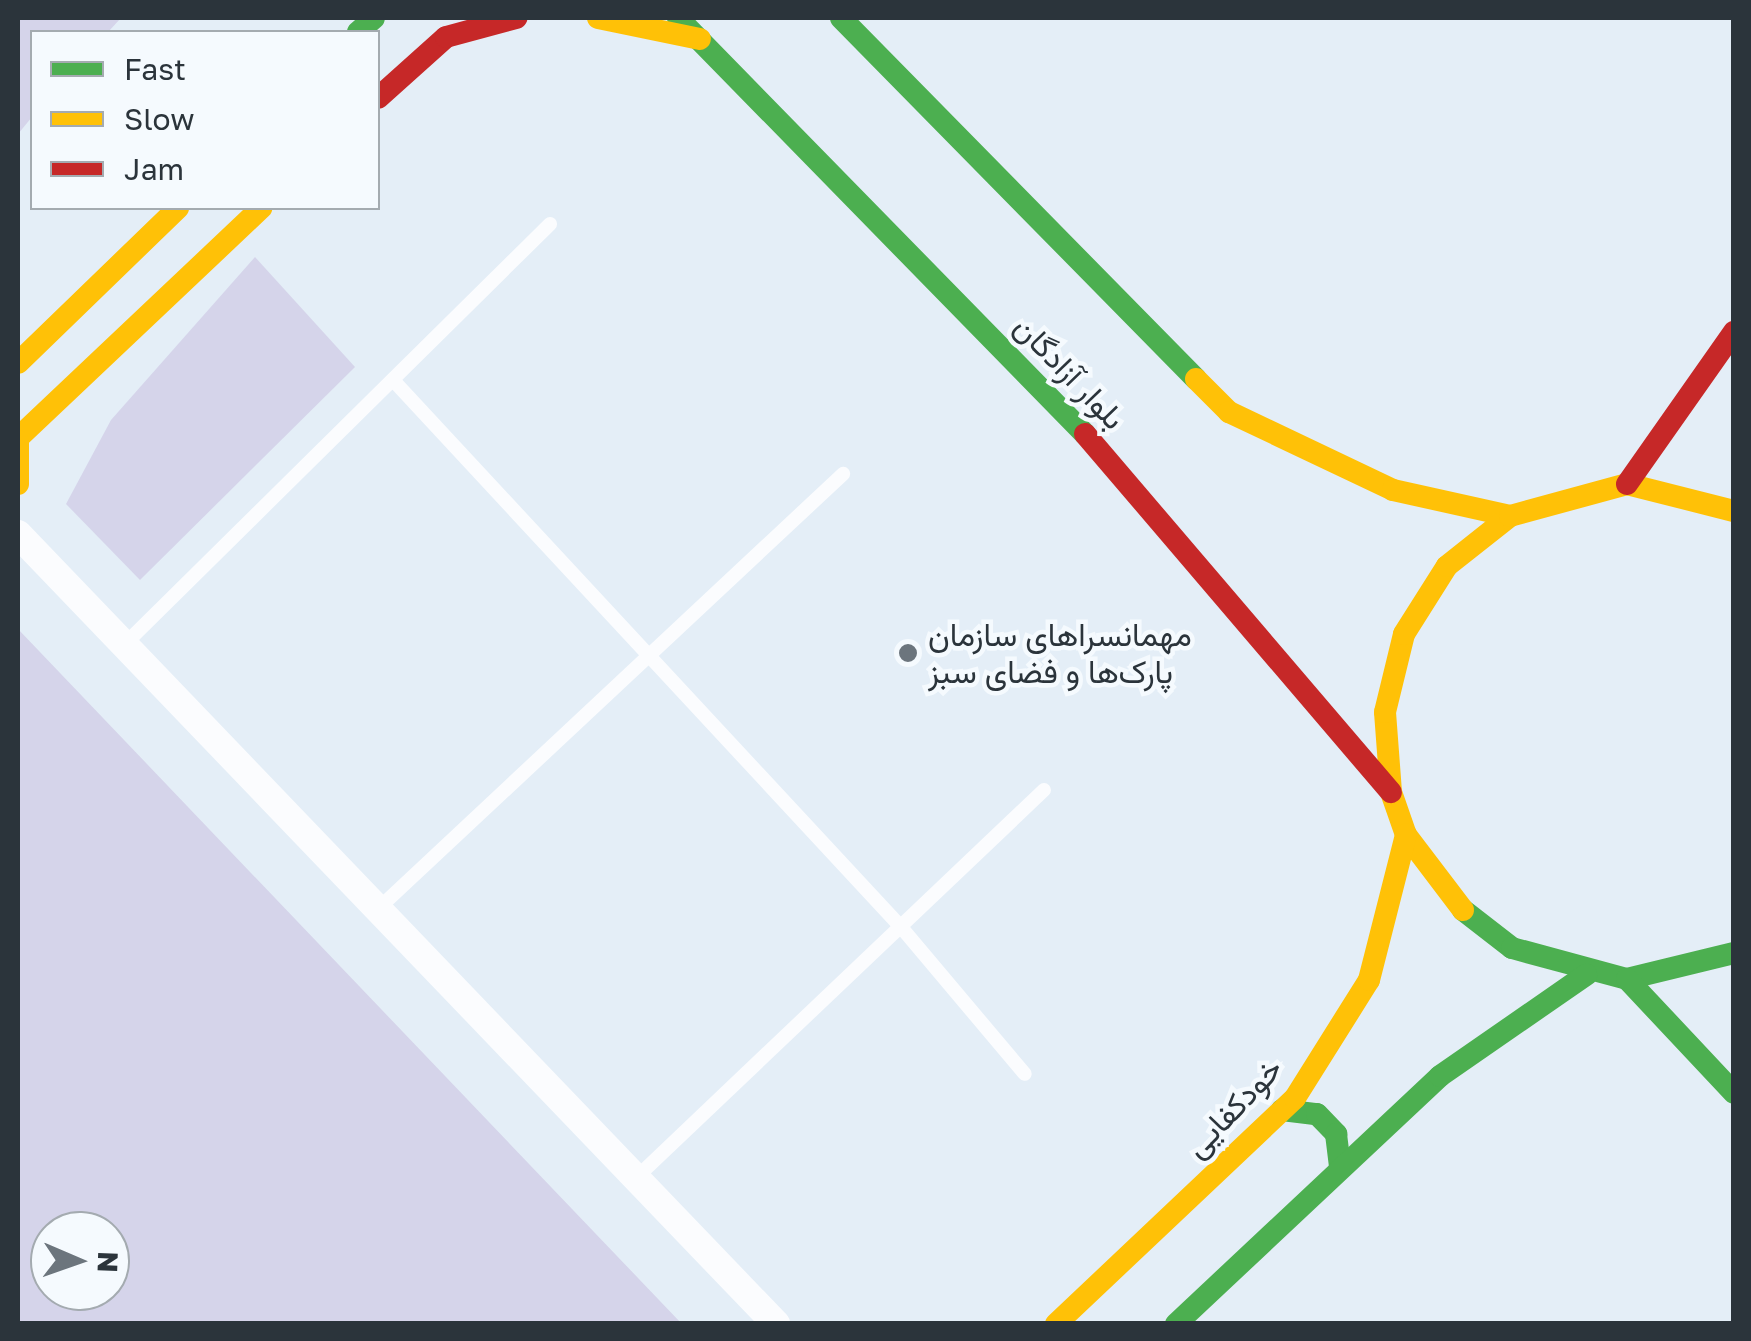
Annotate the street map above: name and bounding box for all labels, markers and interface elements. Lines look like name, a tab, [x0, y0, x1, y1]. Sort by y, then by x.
legend	[30, 30, 380, 210]
text: Fast	[124, 51, 186, 87]
text: Slow	[124, 101, 195, 137]
text: Jam	[124, 151, 184, 187]
street label: بلوار آزادگان	[1007, 307, 1133, 437]
place label: مهمانسراهای سازمان پارک‌ها و فضای سبز	[928, 616, 1192, 691]
marker: مهمانسراهای سازمان پارک‌ها و فضای سبز	[897, 642, 919, 664]
street label: خودکفایی	[1176, 1049, 1290, 1165]
north arrow	[30, 1211, 130, 1311]
text: N	[92, 1251, 125, 1273]

